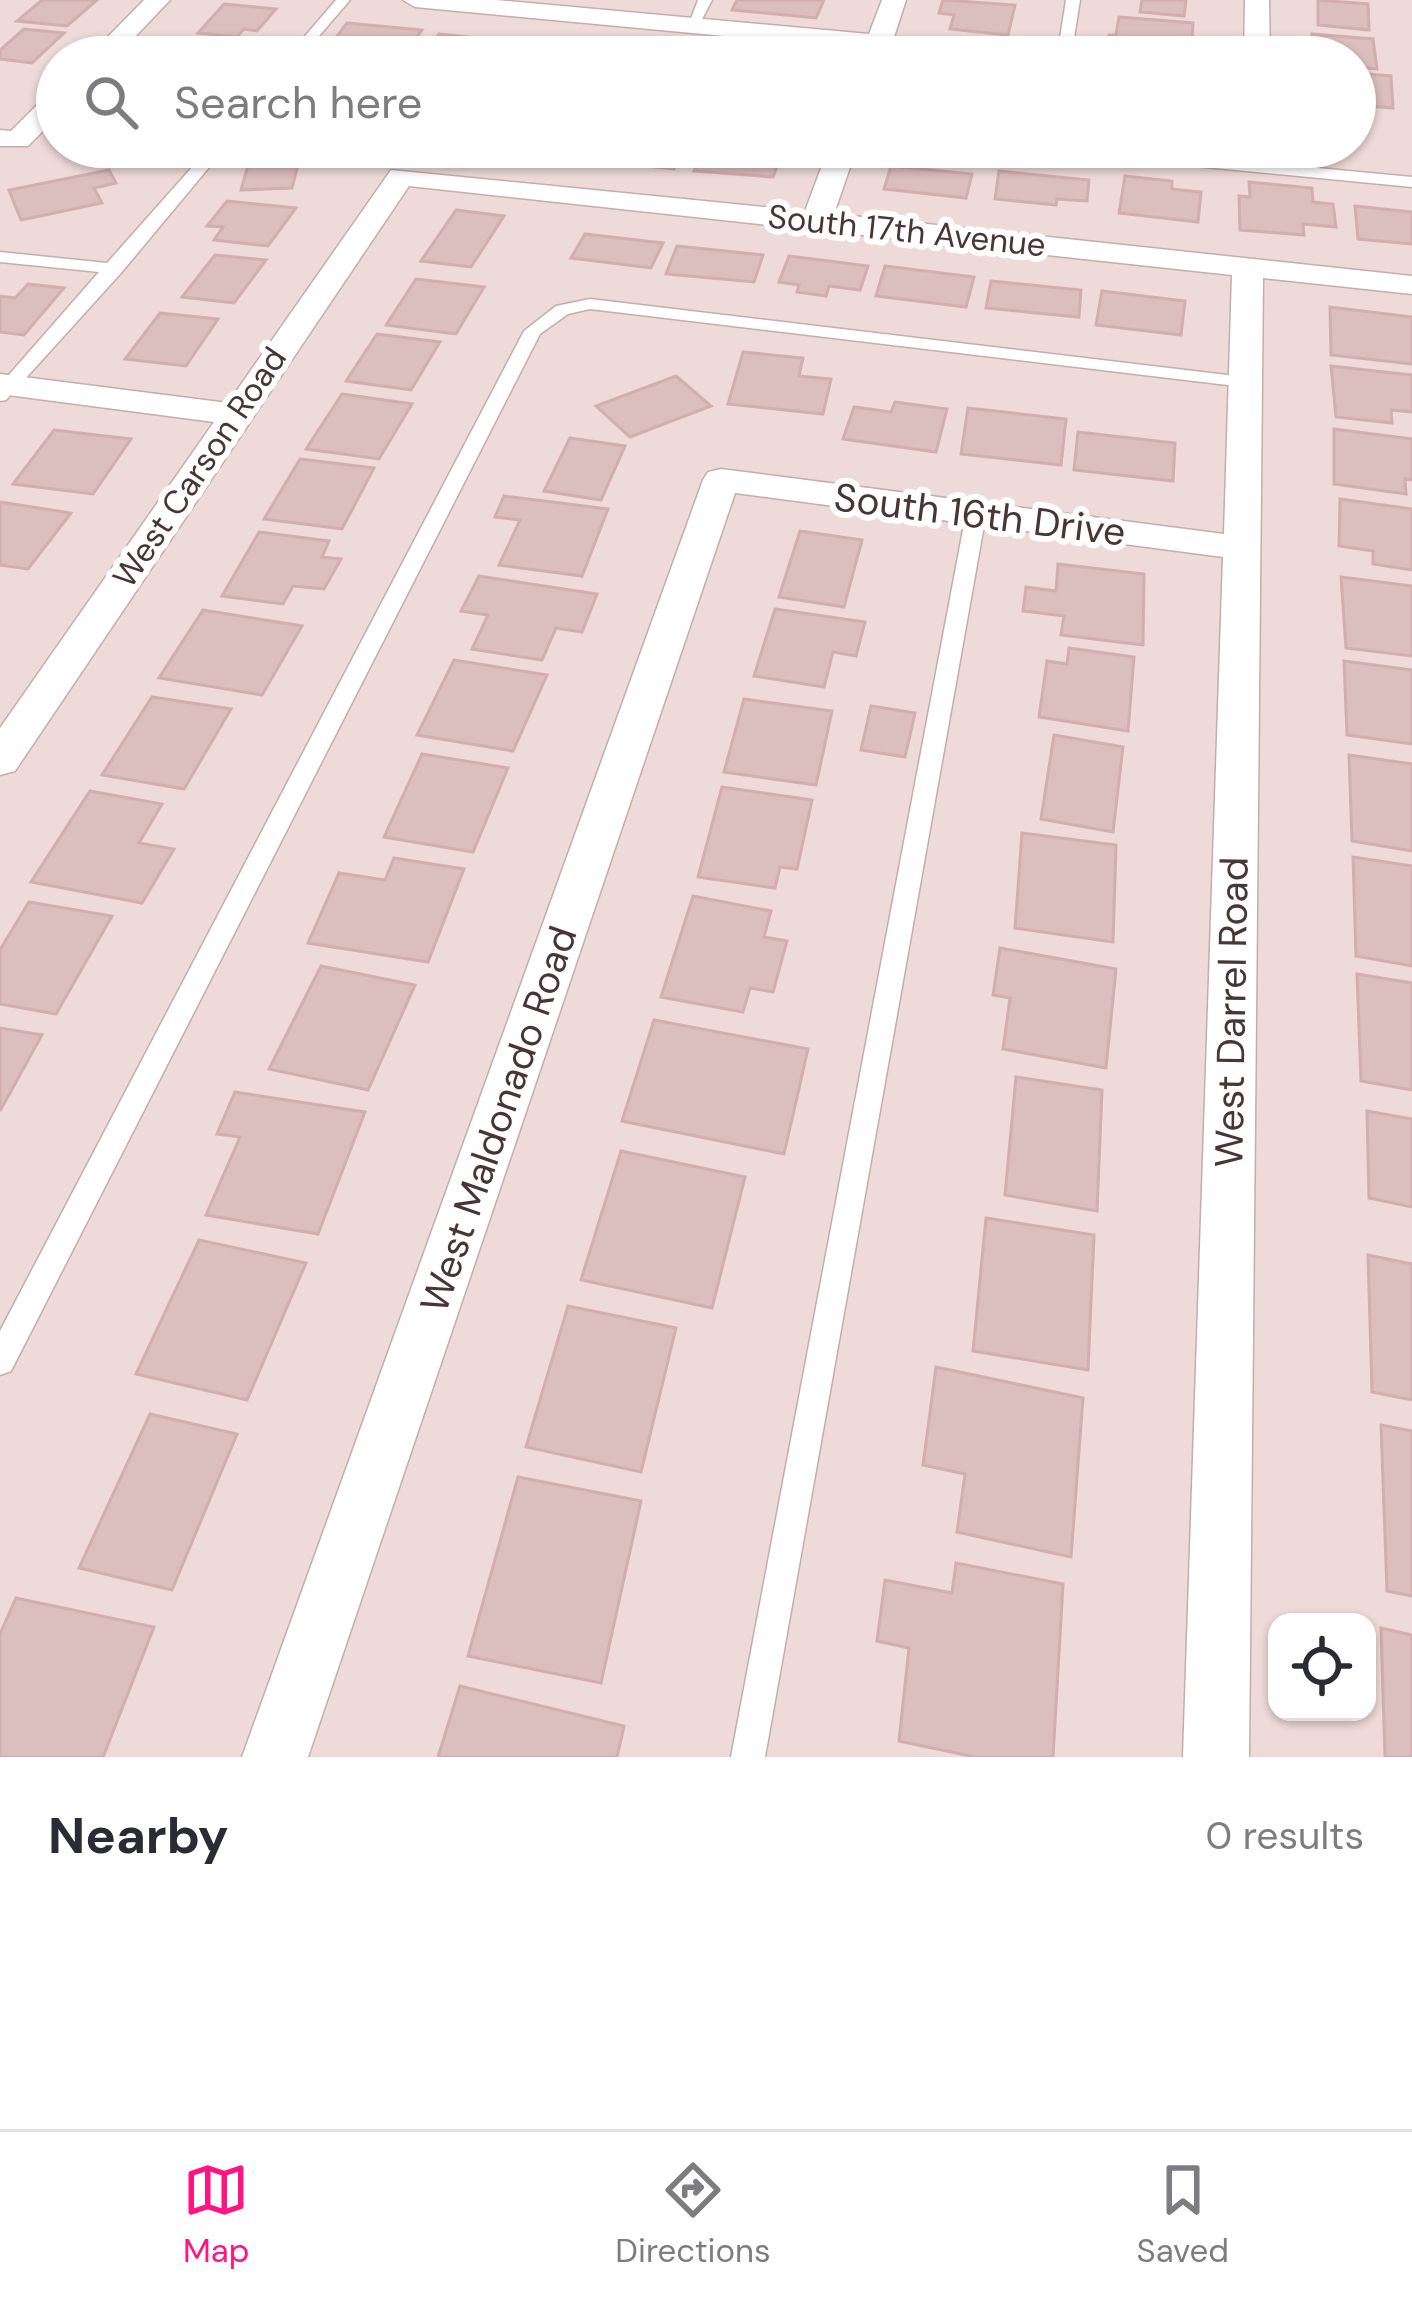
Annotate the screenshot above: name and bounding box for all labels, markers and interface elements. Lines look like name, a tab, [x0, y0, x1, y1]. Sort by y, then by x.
search box	[36, 36, 1376, 168]
icon: search	[78, 69, 144, 135]
text: Search here	[174, 73, 422, 132]
street label: South 17th Avenue	[766, 195, 1048, 266]
street label: West Carson Road	[103, 339, 296, 596]
street label: South 16th Drive	[831, 471, 1129, 558]
street label: West Darrel Road	[1203, 856, 1260, 1168]
street label: West Maldonado Road	[408, 919, 589, 1319]
map controls	[1268, 1613, 1376, 1721]
button: locate	[1268, 1613, 1376, 1721]
text: Nearby	[48, 1802, 229, 1869]
text: 0 results	[1206, 1810, 1364, 1861]
tab: Map	[183, 2157, 249, 2272]
tab: Directions	[615, 2157, 771, 2272]
tab: Saved	[1137, 2157, 1229, 2272]

